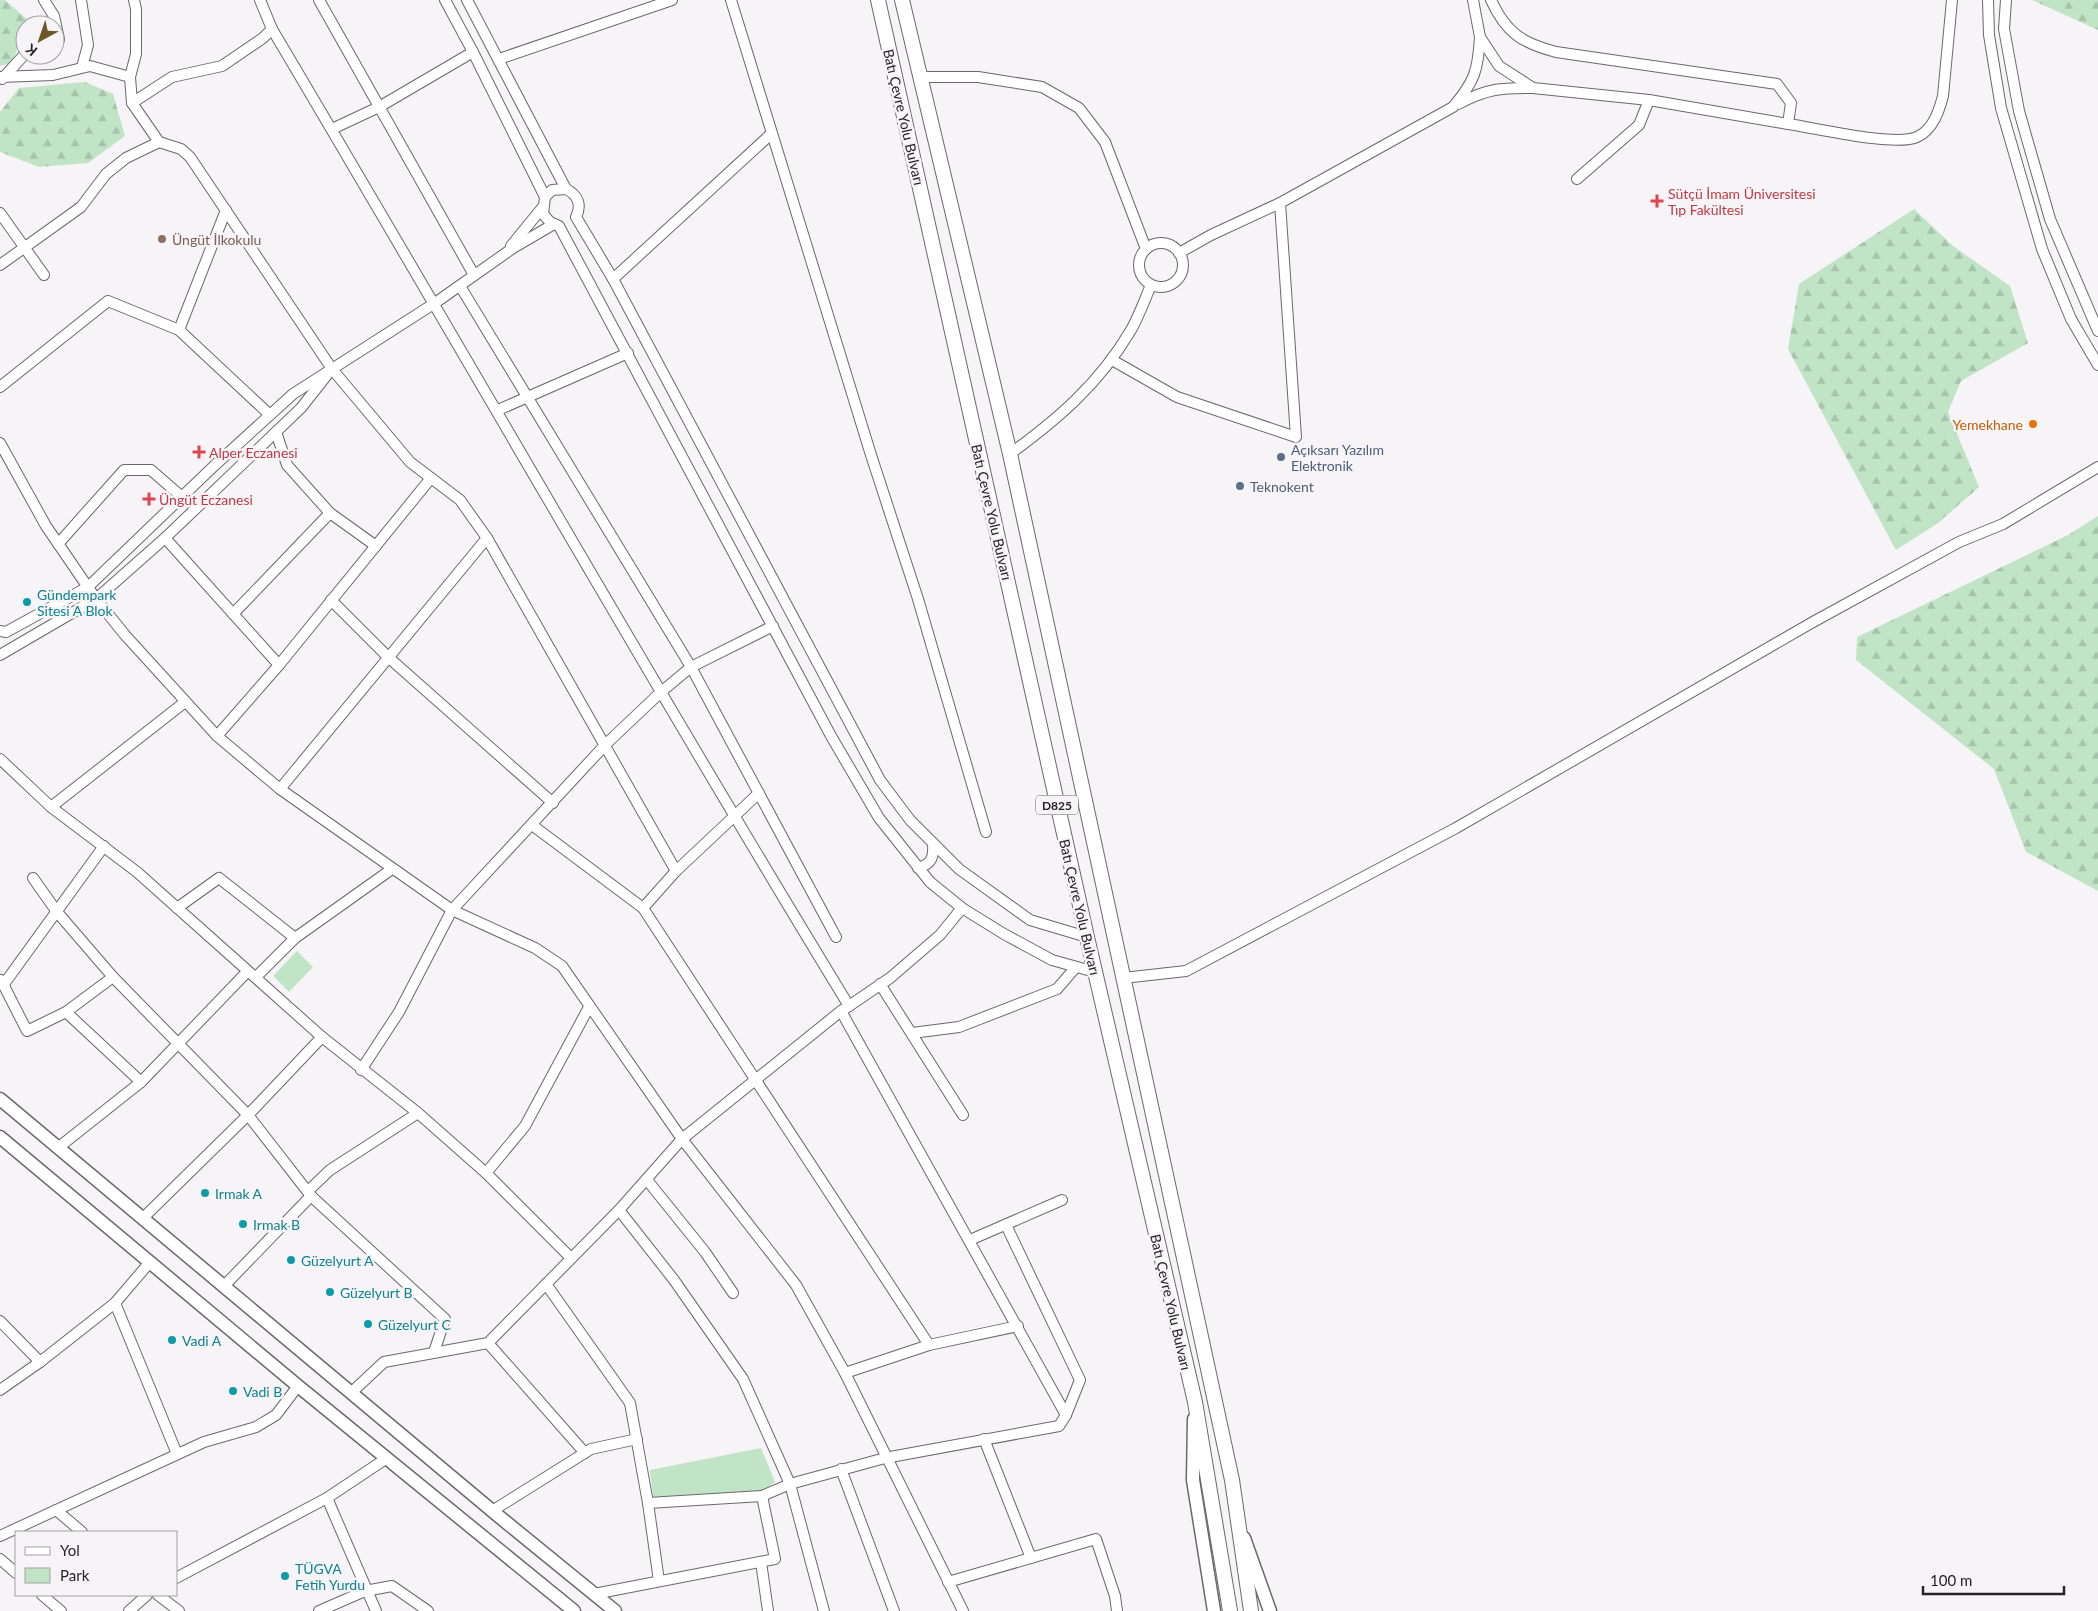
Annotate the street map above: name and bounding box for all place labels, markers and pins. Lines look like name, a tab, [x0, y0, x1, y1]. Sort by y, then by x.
place label: Sütçü İmam Üniversitesi Tıp Fakültesi	[1668, 185, 1816, 218]
marker: Sütçü İmam Üniversitesi Tıp Fakültesi	[1650, 194, 1664, 208]
place label: Üngüt İlkokulu	[172, 231, 261, 248]
marker: Üngüt İlkokulu	[156, 233, 168, 245]
place label: Yemekhane	[1952, 416, 2023, 433]
marker: Yemekhane	[2027, 418, 2039, 430]
place label: Açıksarı Yazılım Elektronik	[1291, 441, 1384, 474]
place label: Alper Eczanesi	[209, 444, 298, 461]
marker: Alper Eczanesi	[193, 446, 205, 458]
marker: Açıksarı Yazılım Elektronik	[1275, 451, 1287, 463]
place label: Teknokent	[1250, 478, 1314, 495]
marker: Teknokent	[1234, 480, 1246, 492]
place label: Üngüt Eczanesi	[159, 491, 253, 508]
marker: Üngüt Eczanesi	[143, 493, 155, 505]
place label: Gündempark Sitesi A Blok	[37, 586, 117, 619]
marker: Gündempark Sitesi A Blok	[21, 596, 33, 608]
place label: Irmak A	[215, 1185, 263, 1202]
marker: Irmak A	[199, 1187, 211, 1199]
place label: Irmak B	[253, 1216, 300, 1233]
marker: Irmak B	[237, 1218, 249, 1230]
place label: Güzelyurt A	[301, 1252, 374, 1269]
marker: Güzelyurt A	[285, 1254, 297, 1266]
place label: Güzelyurt B	[340, 1284, 413, 1301]
marker: Güzelyurt B	[324, 1286, 336, 1298]
place label: Güzelyurt C	[378, 1316, 452, 1333]
marker: Güzelyurt C	[362, 1318, 374, 1330]
place label: Vadi A	[182, 1332, 222, 1349]
marker: Vadi A	[166, 1334, 178, 1346]
place label: Vadi B	[243, 1383, 282, 1400]
marker: Vadi B	[227, 1385, 239, 1397]
place label: TÜGVA Fetih Yurdu	[295, 1560, 365, 1593]
marker: TÜGVA Fetih Yurdu	[279, 1570, 291, 1582]

